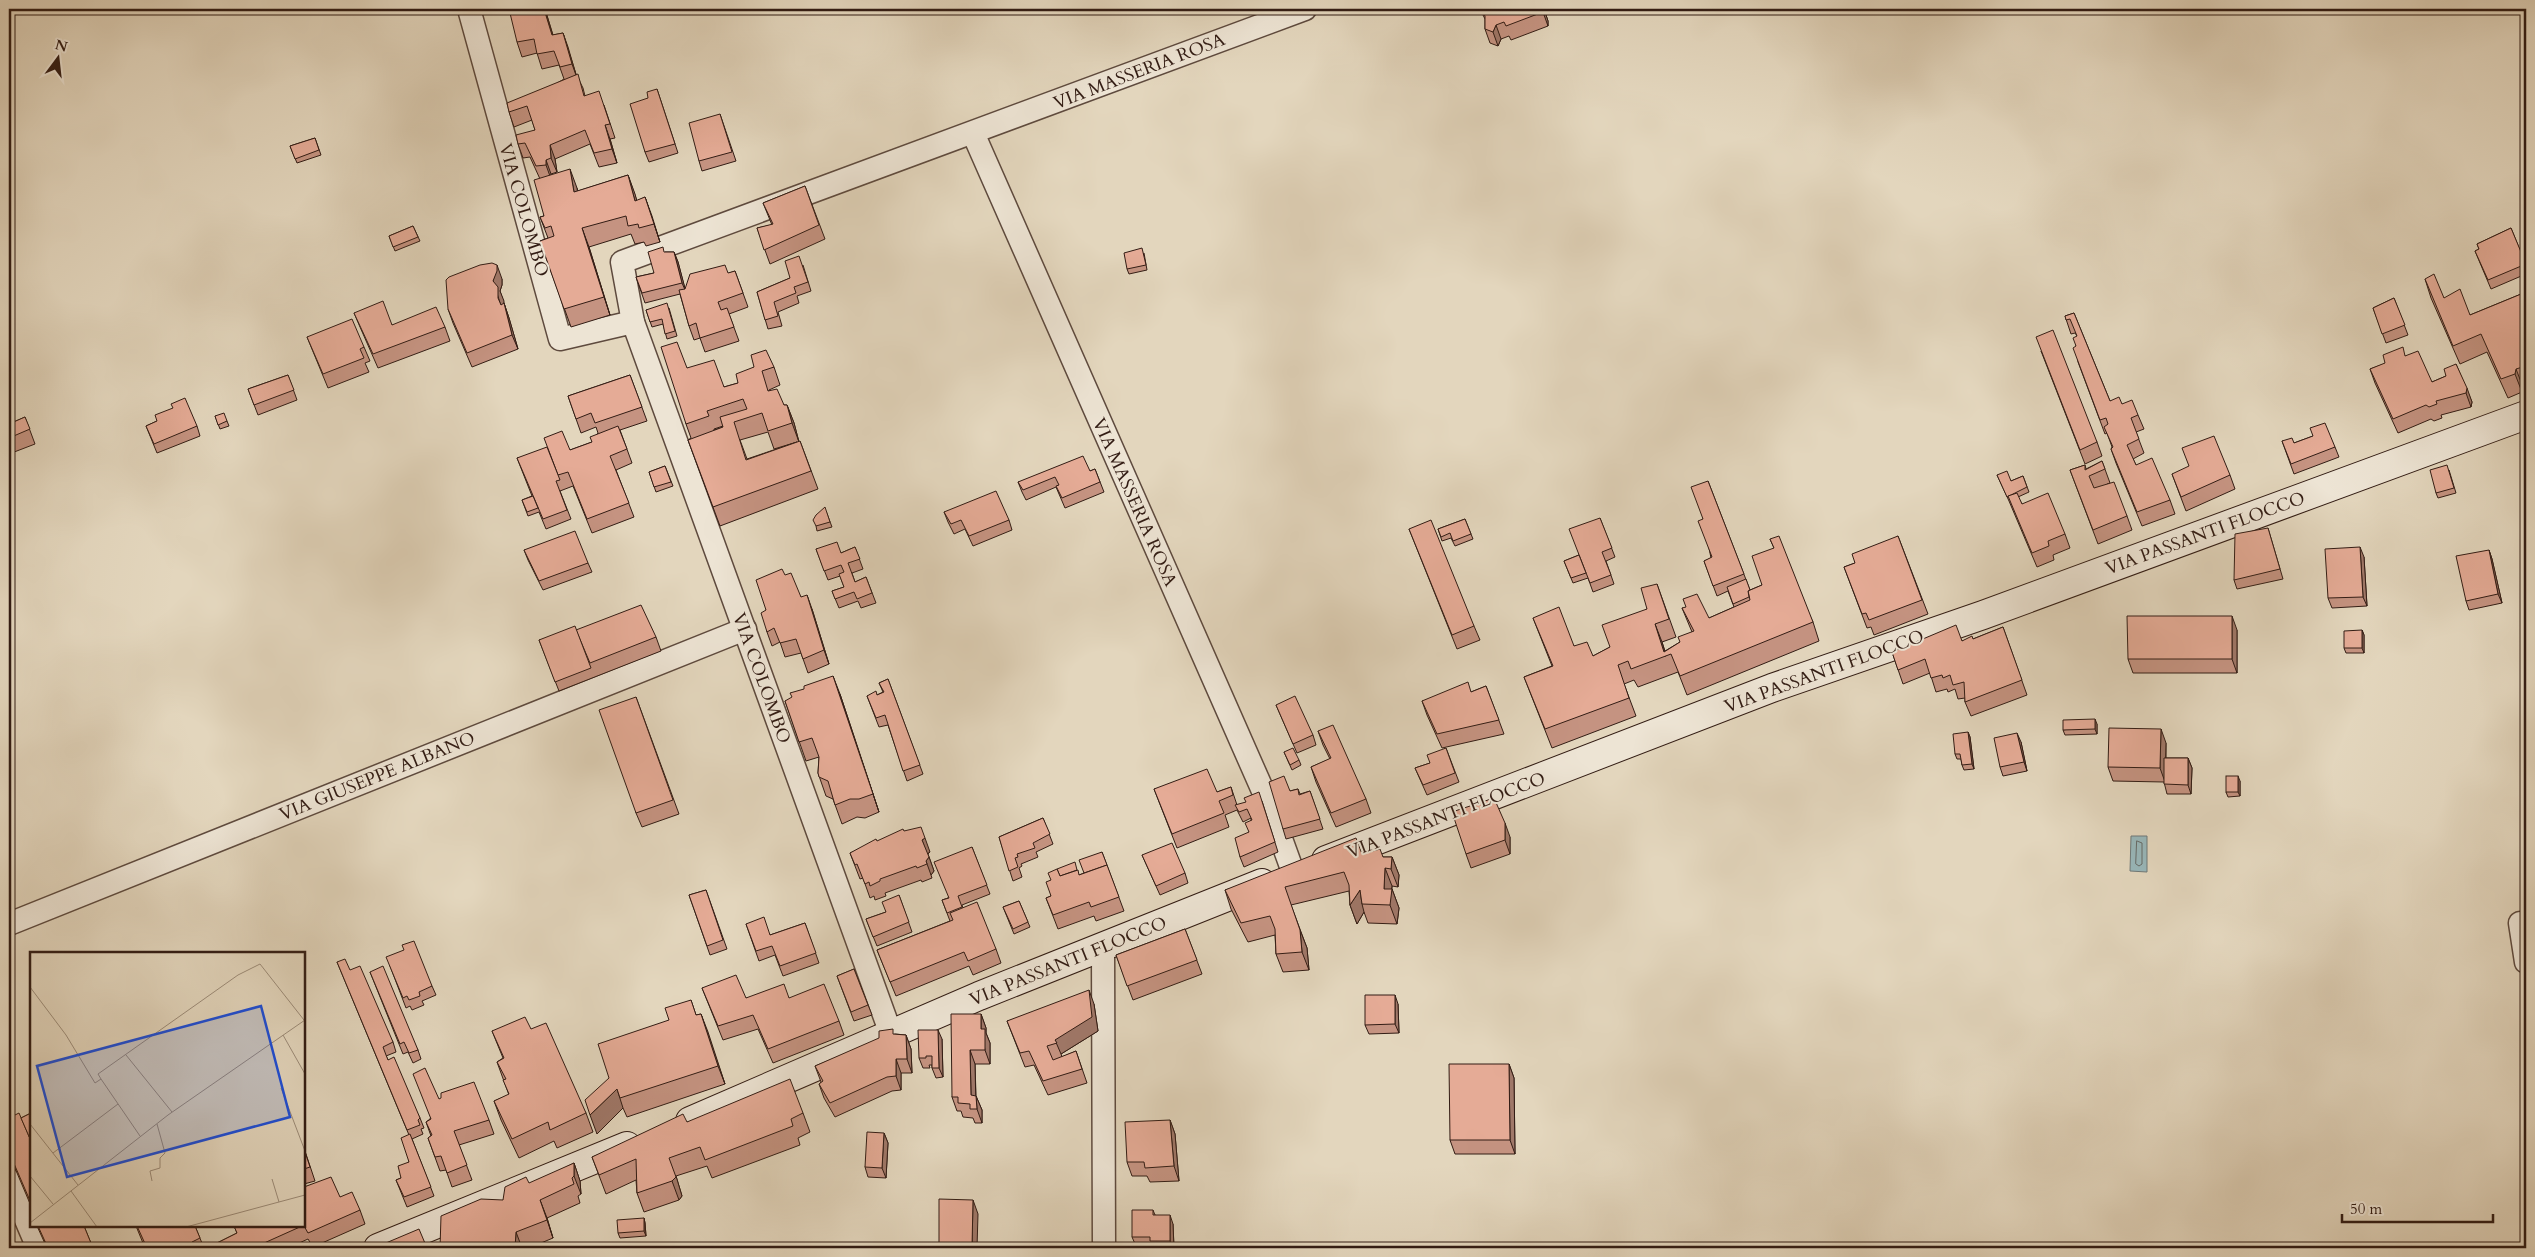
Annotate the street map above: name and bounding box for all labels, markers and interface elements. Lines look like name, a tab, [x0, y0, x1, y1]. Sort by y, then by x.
street label: VIA MASSERIA ROSA	[1050, 27, 1229, 116]
north arrow	[32, 32, 82, 82]
text: N	[53, 35, 70, 57]
street label: VIA COLOMBO	[493, 141, 554, 280]
street label: VIA MASSERIA ROSA	[1086, 414, 1183, 591]
street label: VIA PASSANTI FLOCCO	[2102, 486, 2308, 581]
street label: VIA COLOMBO	[726, 609, 797, 747]
street label: VIA PASSANTI FLOCCO	[1721, 624, 1927, 719]
street label: VIA GIUSEPPE ALBANO	[276, 726, 479, 827]
street label: VIA PASSANTI FLOCCO	[1343, 766, 1549, 865]
street label: VIA PASSANTI FLOCCO	[966, 910, 1171, 1013]
inset map	[30, 952, 305, 1227]
scale bar	[2342, 1192, 2494, 1224]
text: 50 m	[2350, 1199, 2382, 1219]

